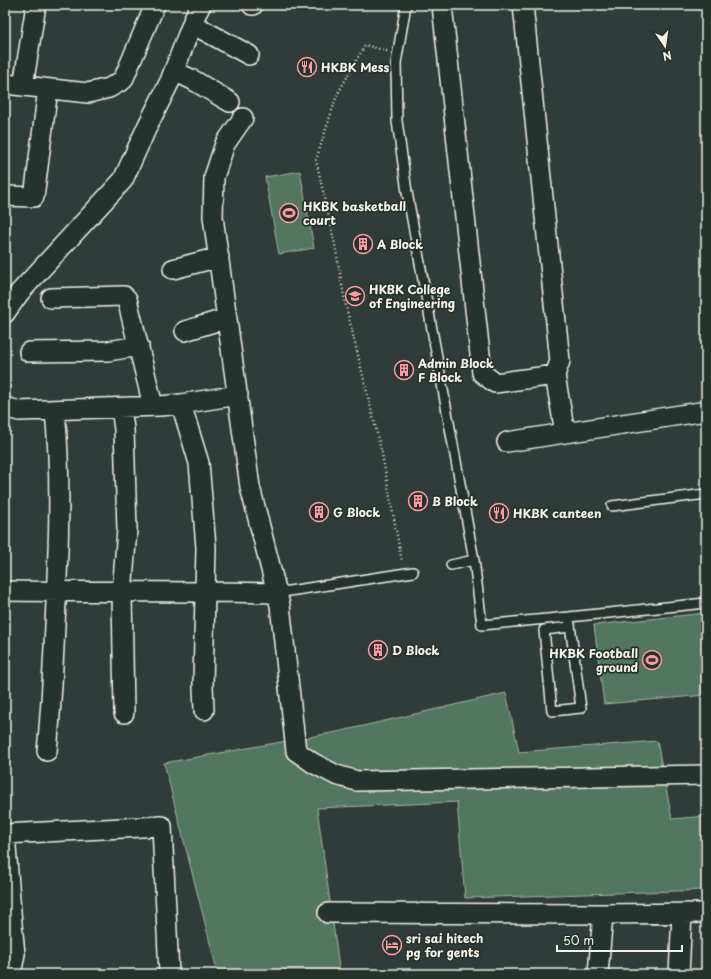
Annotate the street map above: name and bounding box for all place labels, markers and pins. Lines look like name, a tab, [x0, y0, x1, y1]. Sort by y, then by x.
restaurant icon: HKBK Mess	[296, 56, 318, 78]
place label: HKBK Mess	[321, 58, 390, 76]
place label: HKBK basketball court	[303, 197, 406, 229]
sports icon: HKBK basketball court	[278, 202, 300, 224]
building icon: A Block	[352, 233, 374, 255]
place label: A Block	[376, 235, 423, 253]
place label: HKBK College of Engineering	[369, 280, 455, 312]
school or university icon: HKBK College of Engineering	[344, 285, 366, 307]
place label: Admin Block F Block	[417, 354, 494, 386]
building icon: Admin Block F Block	[393, 359, 415, 381]
building icon: B Block	[407, 490, 429, 512]
place label: B Block	[432, 492, 478, 510]
building icon: G Block	[308, 501, 330, 523]
restaurant icon: HKBK canteen	[488, 502, 510, 524]
place label: G Block	[333, 503, 380, 521]
place label: HKBK canteen	[513, 504, 602, 522]
building icon: D Block	[367, 639, 389, 661]
place label: D Block	[392, 641, 439, 659]
place label: HKBK Football ground	[549, 644, 639, 676]
sports icon: HKBK Football ground	[641, 649, 663, 671]
place label: sri sai hitech pg for gents	[406, 929, 483, 961]
hotel icon: sri sai hitech pg for gents	[381, 934, 403, 956]

